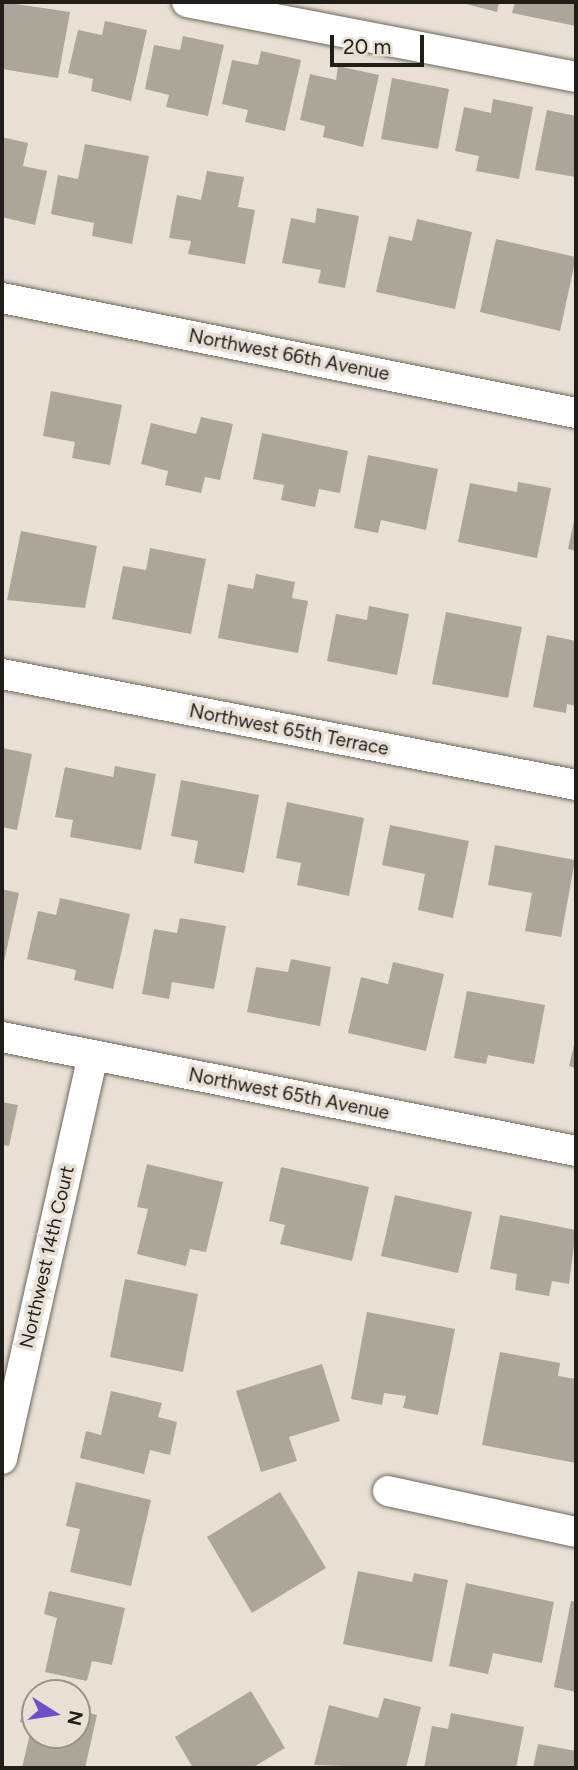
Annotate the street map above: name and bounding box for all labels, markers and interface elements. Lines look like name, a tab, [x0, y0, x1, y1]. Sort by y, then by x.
scale bar	[333, 21, 428, 65]
text: 20 m	[343, 34, 391, 59]
street label: Northwest 66th Avenue	[187, 324, 391, 386]
street label: Northwest 65th Terrace	[187, 699, 391, 761]
street label: Northwest 65th Avenue	[187, 1063, 391, 1125]
street label: Northwest 14th Court	[15, 1164, 79, 1350]
north arrow	[21, 1679, 91, 1749]
text: N	[62, 1708, 88, 1728]

